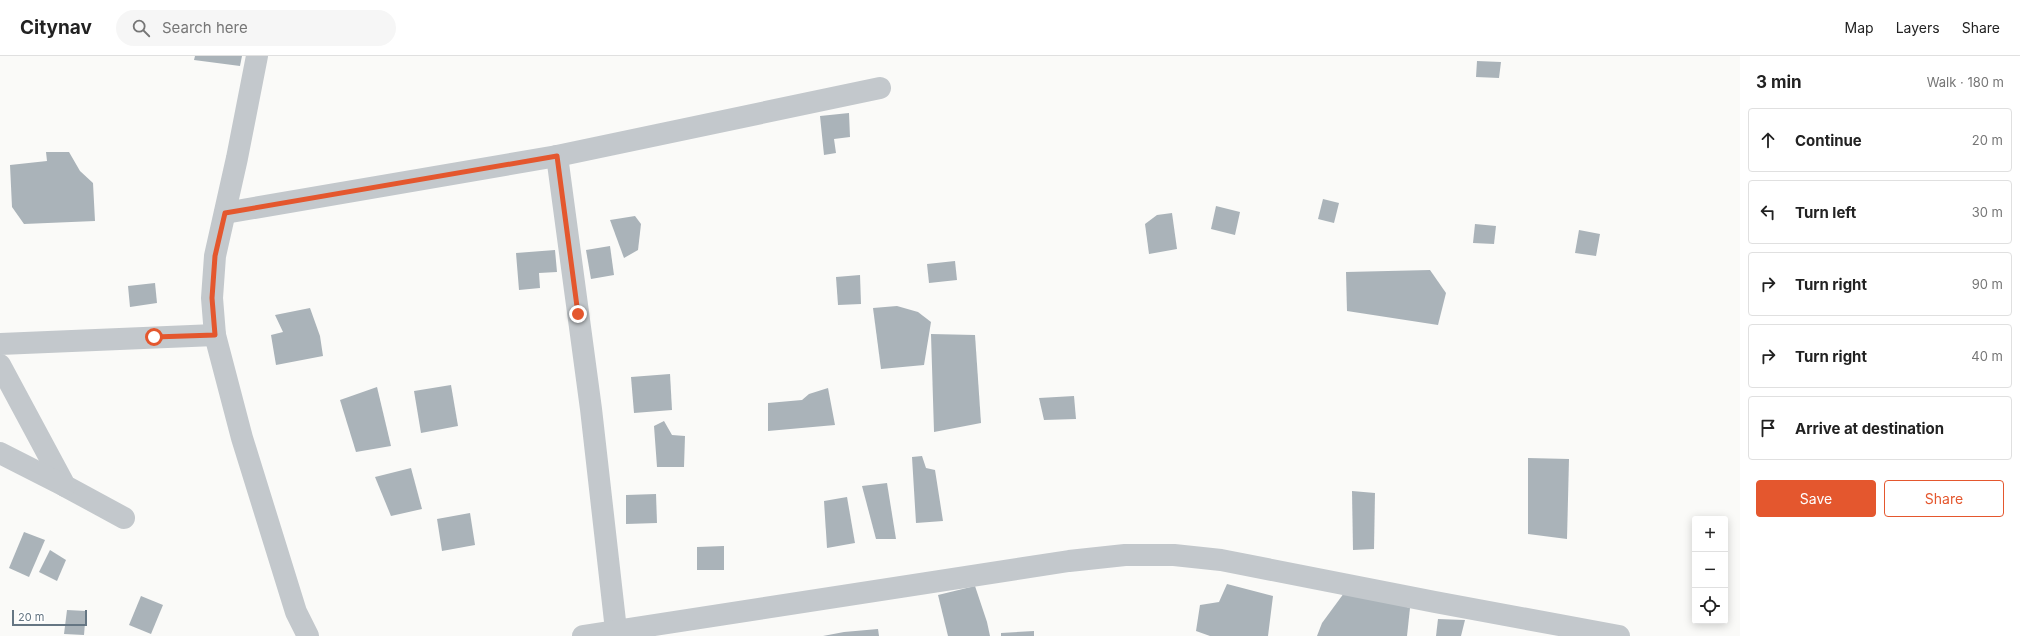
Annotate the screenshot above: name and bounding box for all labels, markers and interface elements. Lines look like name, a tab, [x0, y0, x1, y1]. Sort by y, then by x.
search box	[116, 10, 396, 46]
text: Citynav	[20, 16, 92, 39]
icon: search	[130, 17, 152, 39]
text: Search here	[162, 18, 248, 37]
text: Map	[1845, 19, 1874, 36]
text: Layers	[1896, 19, 1940, 36]
text: Share	[1962, 19, 2000, 36]
text: 3 min	[1756, 72, 1802, 92]
text: Walk · 180 m	[1927, 74, 2004, 90]
icon: ahead	[1757, 129, 1779, 151]
text: Continue	[1795, 131, 1862, 150]
text: 20 m	[1972, 132, 2003, 148]
icon: left	[1757, 201, 1779, 223]
text: Turn left	[1795, 203, 1856, 222]
text: 30 m	[1972, 204, 2003, 220]
icon: right	[1757, 273, 1779, 295]
text: Turn right	[1795, 275, 1867, 294]
text: 90 m	[1972, 276, 2003, 292]
route end	[569, 305, 587, 323]
route start	[145, 328, 163, 346]
icon: right	[1757, 345, 1779, 367]
text: Turn right	[1795, 347, 1867, 366]
text: 40 m	[1971, 348, 2003, 364]
icon: arrive	[1757, 417, 1779, 439]
text: Arrive at destination	[1795, 419, 1944, 438]
button: Save	[1756, 480, 1876, 517]
button: Share	[1884, 480, 2004, 517]
map controls	[1692, 516, 1728, 624]
button: +	[1692, 516, 1728, 552]
button: −	[1692, 552, 1728, 588]
button: locate	[1692, 588, 1728, 624]
scale bar	[12, 608, 87, 627]
text: 20 m	[18, 610, 44, 624]

